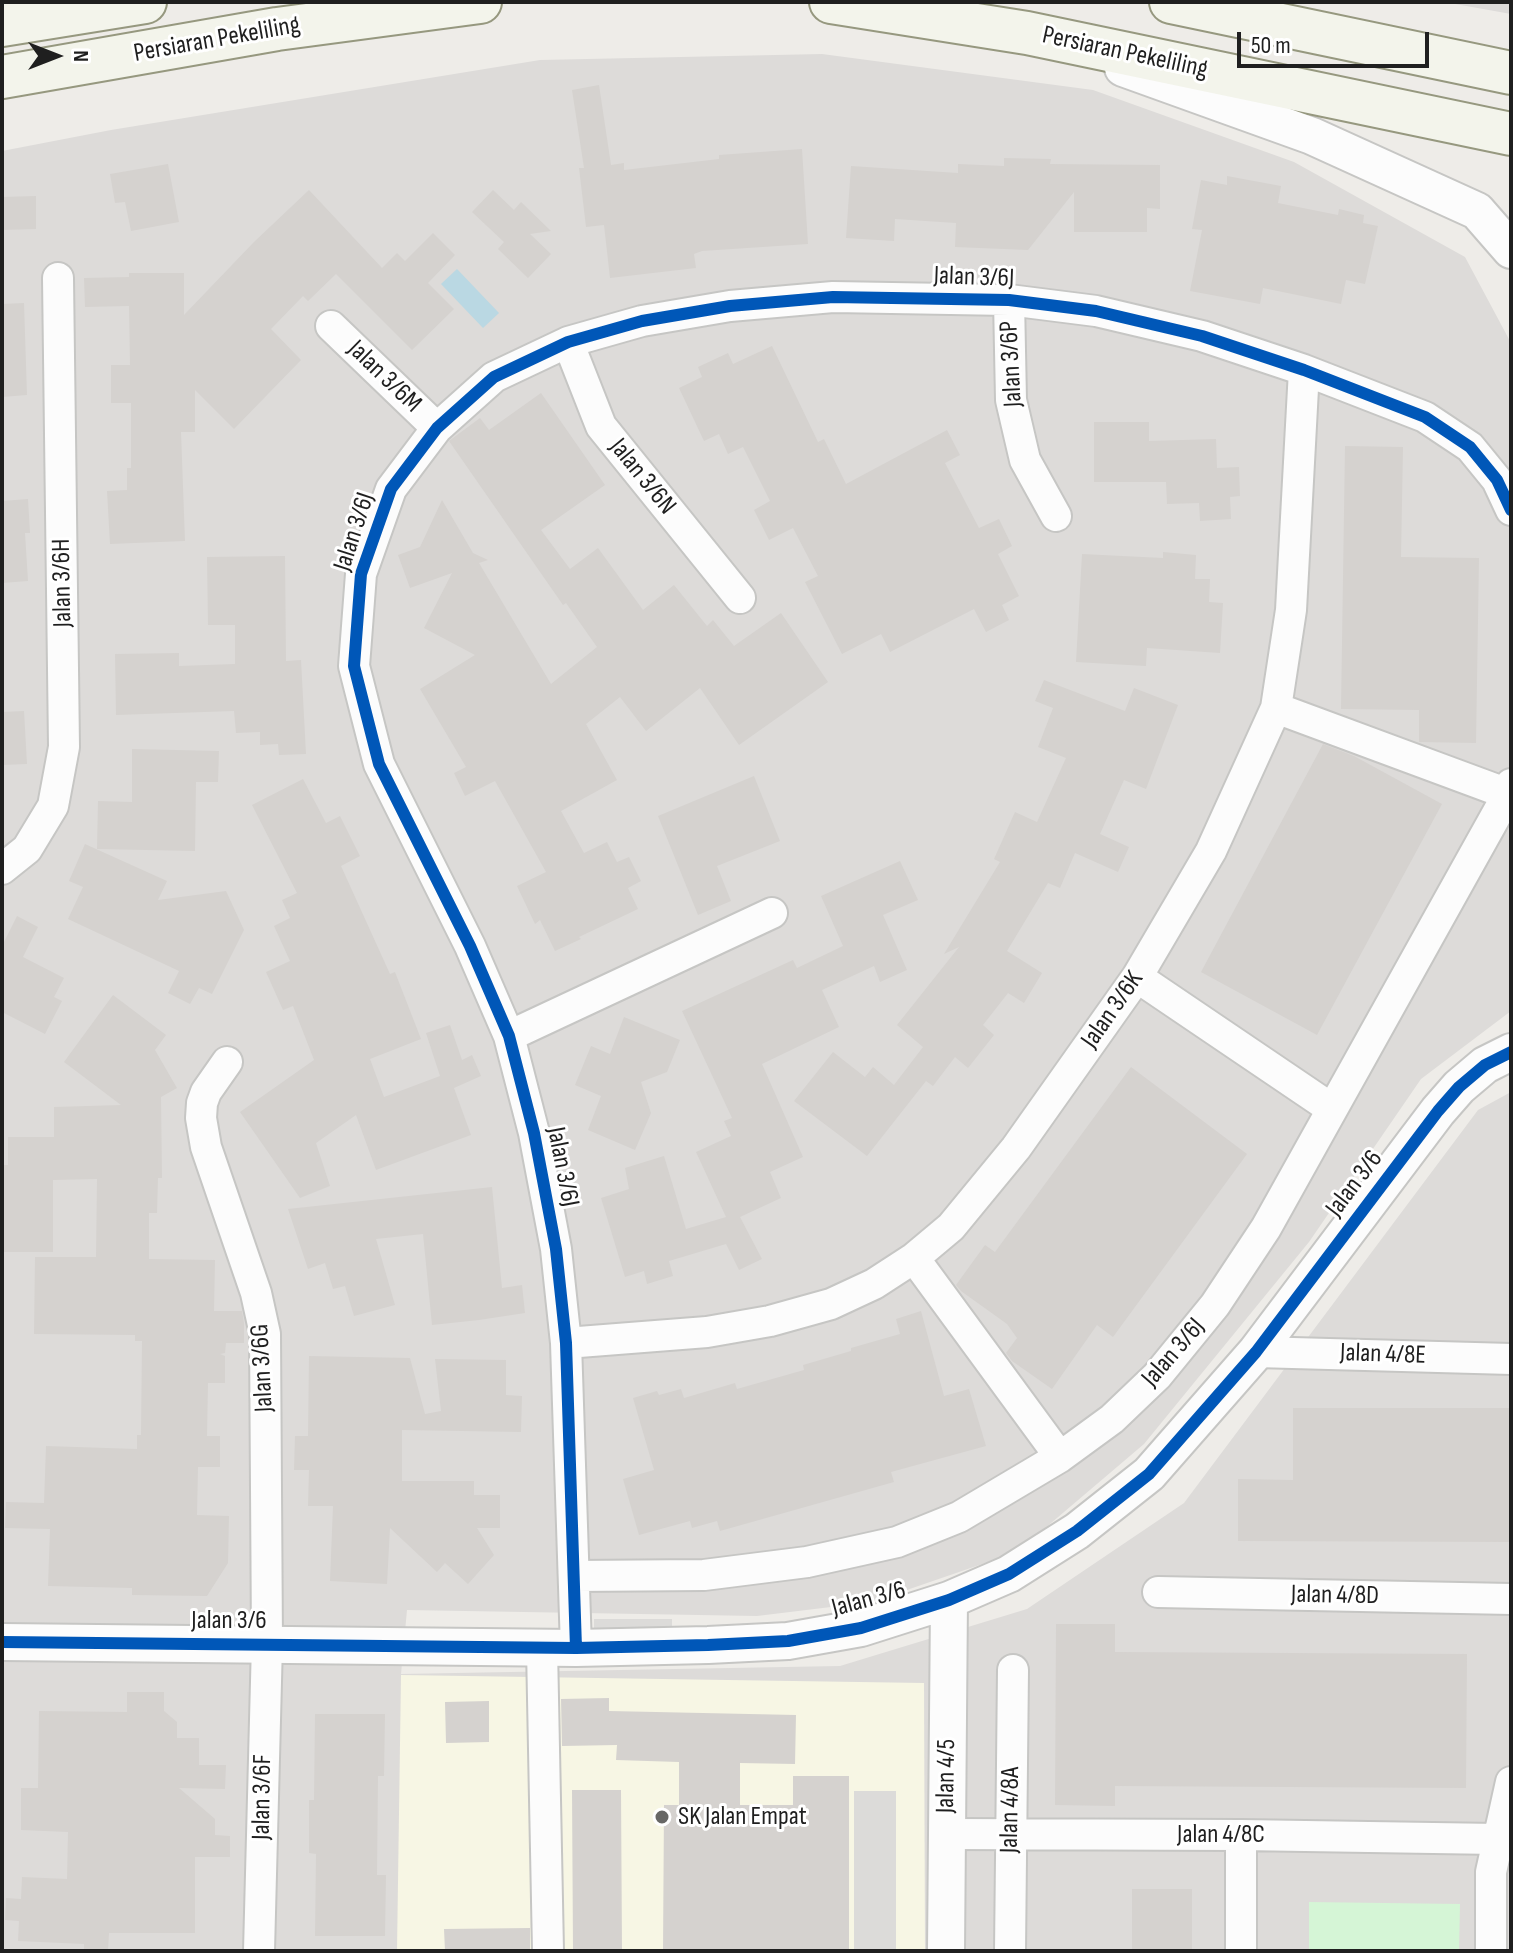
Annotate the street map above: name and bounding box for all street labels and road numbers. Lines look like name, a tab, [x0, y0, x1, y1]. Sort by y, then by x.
street label: Persiaran Pekeliling	[131, 10, 303, 70]
street label: Persiaran Pekeliling	[1039, 20, 1211, 86]
street label: Jalan 3/6J	[933, 261, 1015, 295]
street label: Jalan 3/6P	[994, 320, 1030, 408]
street label: Jalan 3/6M	[341, 334, 427, 420]
street label: Jalan 3/6N	[602, 433, 682, 521]
street label: Jalan 3/6J	[328, 489, 382, 575]
street label: Jalan 3/6H	[47, 538, 79, 628]
street label: Jalan 3/6K	[1075, 965, 1151, 1055]
street label: Jalan 3/6J	[539, 1124, 585, 1210]
street label: Jalan 3/6	[1320, 1145, 1390, 1223]
street label: Jalan 3/6J	[1136, 1312, 1212, 1394]
street label: Jalan 3/6G	[245, 1323, 281, 1413]
street label: Jalan 4/8E	[1339, 1338, 1427, 1372]
street label: Jalan 3/6	[829, 1575, 909, 1625]
street label: Jalan 4/8D	[1291, 1580, 1379, 1612]
street label: Jalan 3/6	[191, 1605, 267, 1637]
street label: Jalan 4/5	[931, 1739, 963, 1813]
street label: Jalan 3/6F	[247, 1754, 279, 1840]
street label: Jalan 4/8A	[995, 1767, 1027, 1853]
street label: Jalan 4/8C	[1177, 1819, 1265, 1851]

